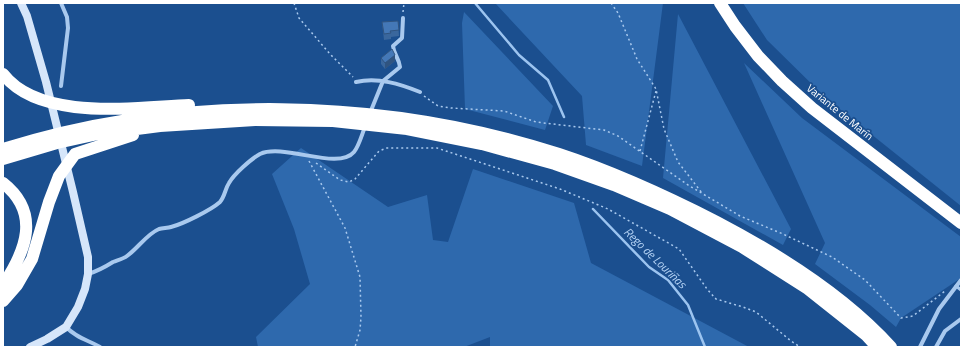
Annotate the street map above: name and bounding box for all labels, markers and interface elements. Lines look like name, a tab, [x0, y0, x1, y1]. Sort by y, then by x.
street label: Variante de Marín	[803, 80, 877, 144]
water label: Rego de Louriñas	[620, 223, 692, 293]

